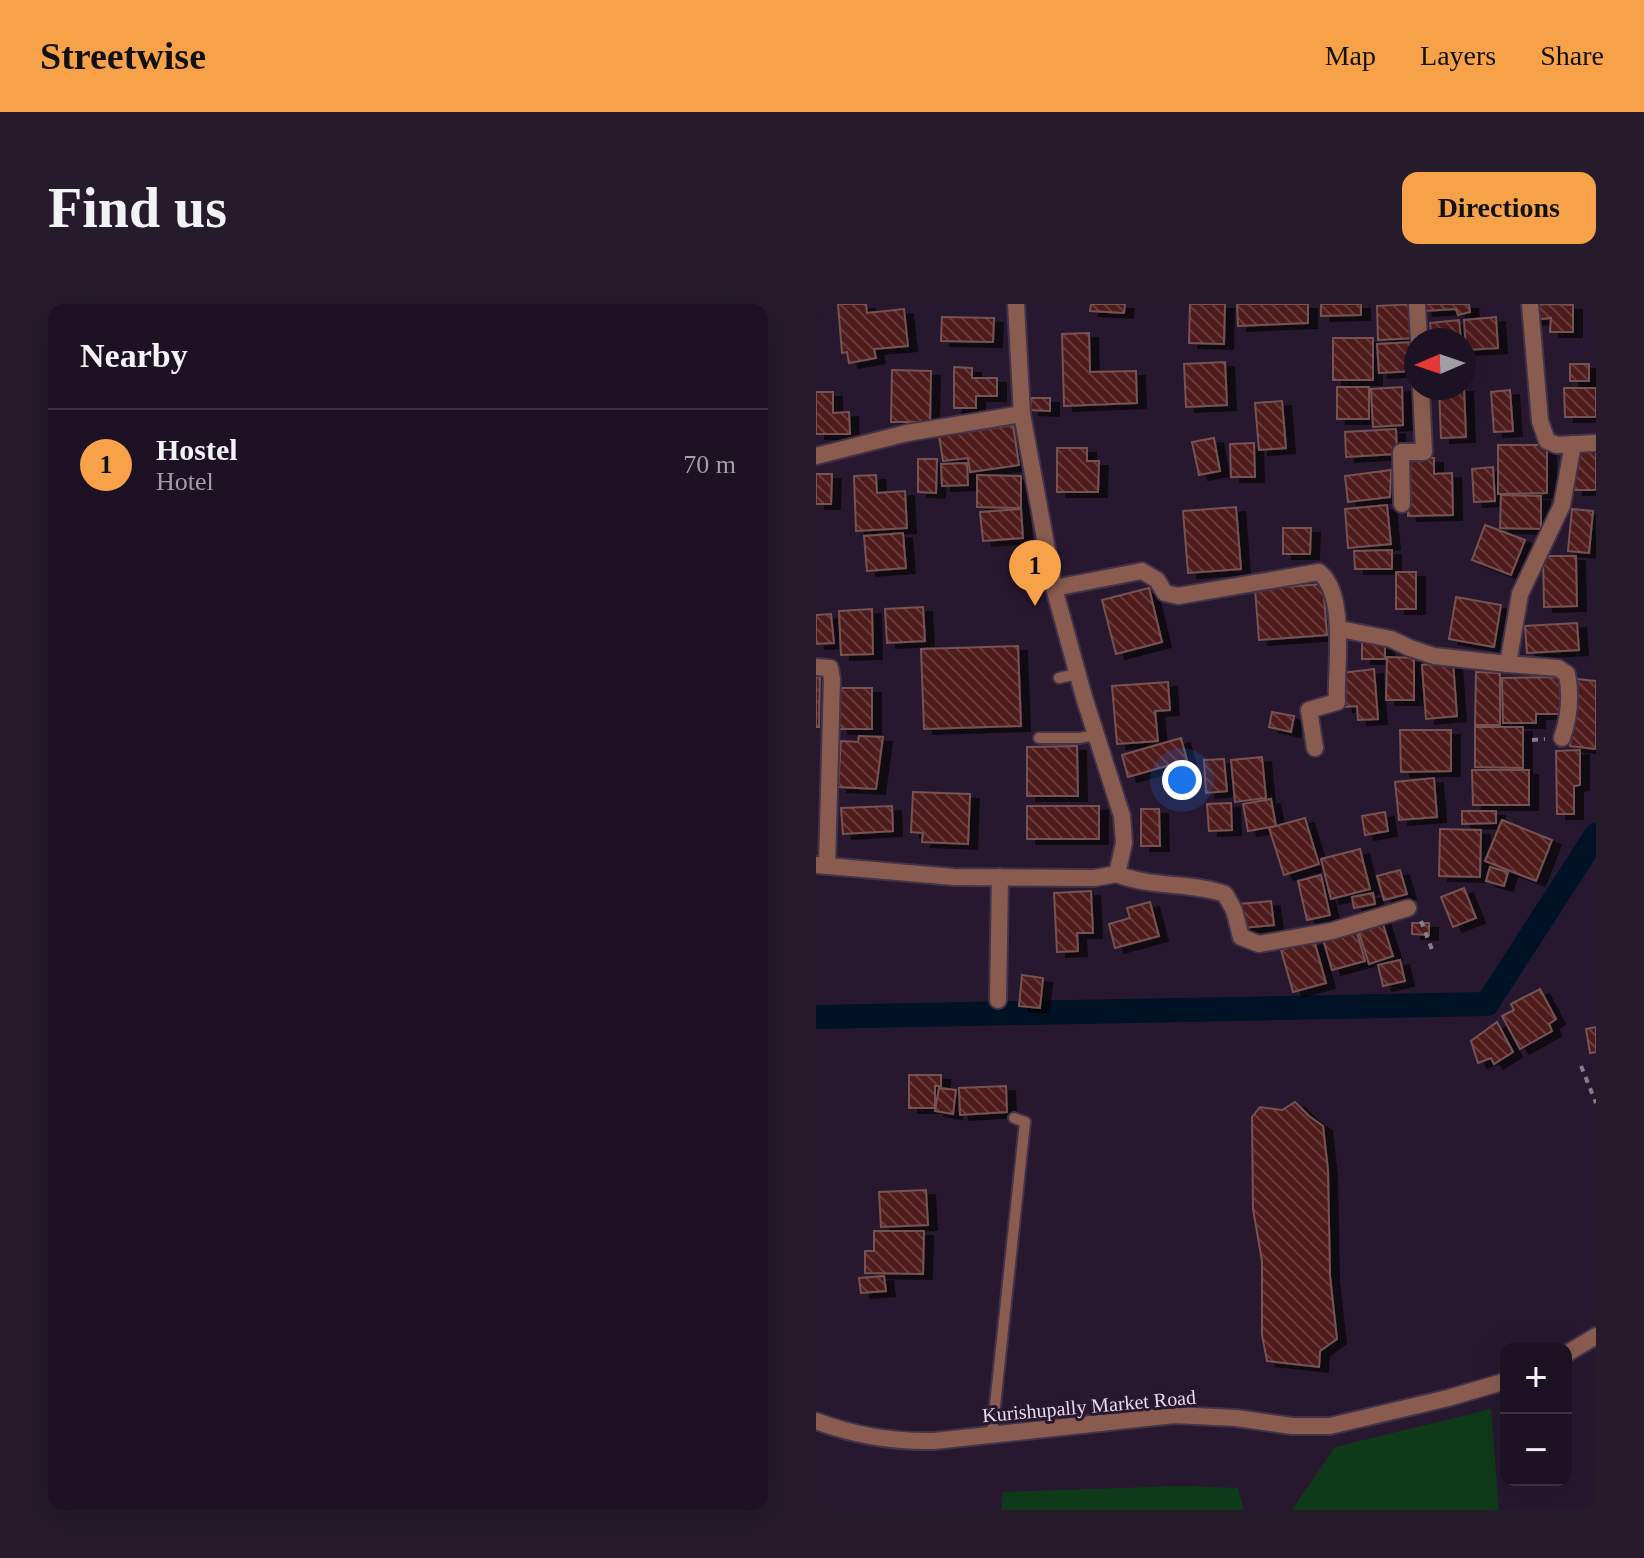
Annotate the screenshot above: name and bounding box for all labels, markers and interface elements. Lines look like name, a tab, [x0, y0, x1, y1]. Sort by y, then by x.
text: Streetwise	[40, 35, 206, 77]
text: Map	[1325, 40, 1376, 71]
text: Layers	[1420, 40, 1496, 71]
text: Share	[1540, 40, 1604, 71]
button: Directions	[1402, 172, 1596, 244]
text: Find us	[48, 177, 227, 239]
north arrow	[1404, 328, 1476, 400]
text: Nearby	[80, 337, 188, 374]
text: Hostel	[156, 433, 238, 466]
text: 1	[100, 450, 113, 479]
text: 70 m	[683, 450, 736, 479]
text: Hotel	[156, 467, 214, 496]
pin: 1	[1009, 540, 1061, 606]
your location	[1162, 760, 1202, 800]
map controls	[1500, 1342, 1572, 1486]
button: +	[1500, 1342, 1572, 1414]
street label: Kurishupally Market Road	[981, 1386, 1197, 1427]
button: −	[1500, 1414, 1572, 1486]

